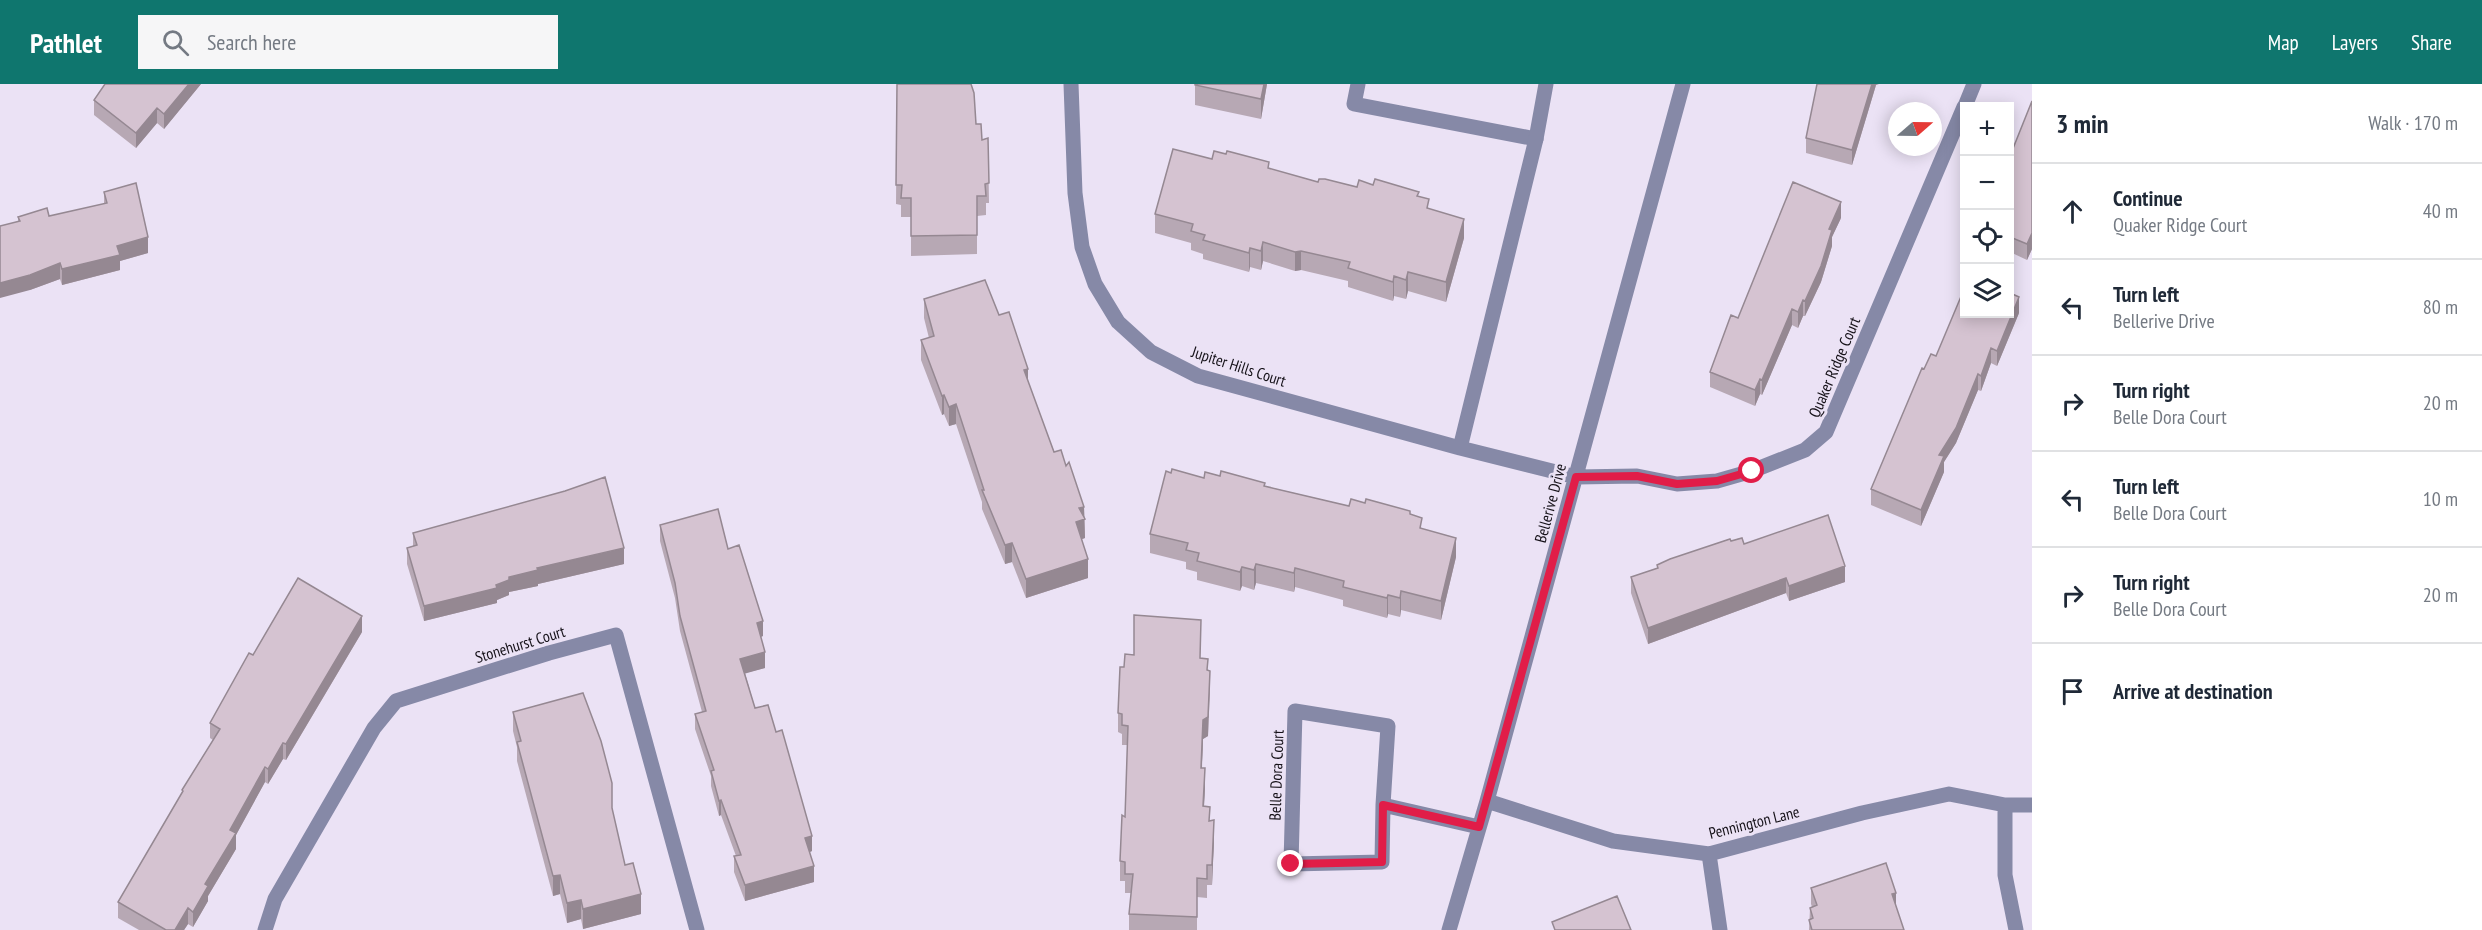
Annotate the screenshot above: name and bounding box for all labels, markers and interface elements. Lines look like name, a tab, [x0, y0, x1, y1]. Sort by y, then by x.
search box	[138, 15, 558, 69]
text: Pathlet	[30, 24, 102, 61]
icon: search	[159, 26, 192, 59]
text: Search here	[207, 28, 296, 56]
text: Map	[2268, 29, 2299, 56]
text: Layers	[2332, 29, 2378, 56]
text: Share	[2411, 29, 2452, 56]
north arrow	[1888, 102, 1942, 156]
map controls	[1960, 102, 2014, 318]
button: +	[1960, 102, 2014, 156]
text: 3 min	[2056, 107, 2109, 140]
text: Walk · 170 m	[2368, 110, 2458, 136]
button: −	[1960, 156, 2014, 210]
text: Continue	[2113, 184, 2183, 212]
icon: ahead	[2056, 195, 2089, 228]
text: 40 m	[2423, 198, 2458, 224]
button: locate	[1960, 210, 2014, 264]
text: Quaker Ridge Court	[2113, 212, 2247, 238]
button: layers	[1960, 264, 2014, 318]
text: Turn left	[2113, 280, 2179, 308]
icon: left	[2056, 291, 2089, 324]
text: 80 m	[2423, 294, 2458, 320]
text: Bellerive Drive	[2113, 308, 2215, 334]
street label: Quaker Ridge Court	[1804, 313, 1864, 420]
street label: Jupiter Hills Court	[1188, 341, 1289, 391]
text: Turn right	[2113, 376, 2190, 404]
icon: right	[2056, 387, 2089, 420]
text: 20 m	[2423, 390, 2458, 416]
text: Belle Dora Court	[2113, 404, 2227, 430]
route start	[1738, 457, 1764, 483]
street label: Bellerive Drive	[1530, 461, 1570, 545]
text: Turn left	[2113, 472, 2179, 500]
icon: left	[2056, 483, 2089, 516]
text: 10 m	[2423, 486, 2458, 512]
text: Belle Dora Court	[2113, 500, 2227, 526]
text: Turn right	[2113, 568, 2190, 596]
icon: right	[2056, 579, 2089, 612]
text: 20 m	[2423, 582, 2458, 608]
text: Belle Dora Court	[2113, 596, 2227, 622]
street label: Stonehurst Court	[473, 621, 568, 667]
icon: arrive	[2056, 675, 2089, 708]
text: Arrive at destination	[2113, 677, 2273, 705]
street label: Belle Dora Court	[1264, 729, 1288, 821]
street label: Pennington Lane	[1707, 801, 1801, 843]
route end	[1277, 850, 1303, 876]

